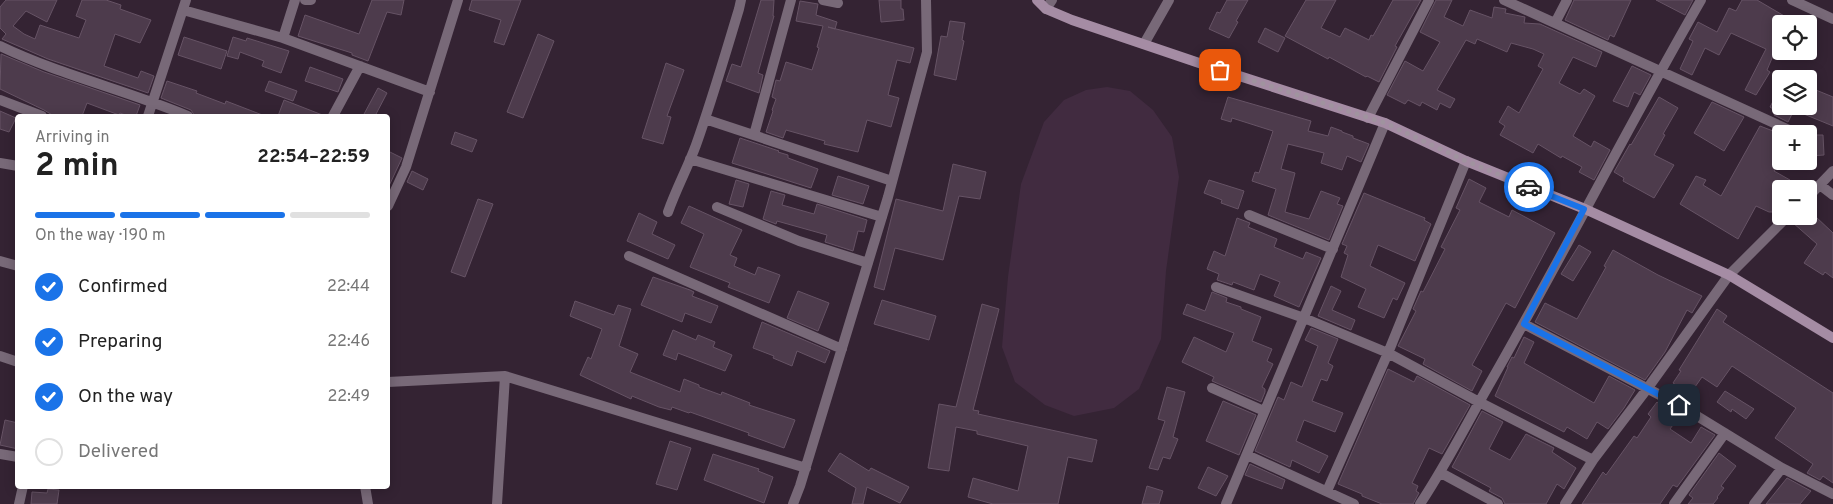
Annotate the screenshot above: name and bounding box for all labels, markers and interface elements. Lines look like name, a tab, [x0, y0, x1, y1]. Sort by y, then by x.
map controls	[1772, 15, 1817, 225]
button: locate	[1772, 15, 1817, 60]
pin	[1199, 49, 1241, 91]
icon: bag	[1206, 56, 1234, 84]
button: layers	[1772, 70, 1817, 115]
button: +	[1772, 125, 1817, 170]
text: Arriving in	[35, 128, 110, 148]
text: 22:54–22:59	[257, 145, 370, 169]
text: 2 min	[35, 147, 119, 187]
courier	[1504, 162, 1554, 212]
icon: car	[1515, 173, 1543, 201]
button: −	[1772, 180, 1817, 225]
text: On the way · 190 m	[35, 226, 165, 246]
icon: check	[35, 273, 63, 301]
text: Confirmed	[78, 275, 168, 299]
text: 22:44	[327, 277, 370, 297]
icon: check	[35, 328, 63, 356]
text: Preparing	[78, 330, 162, 354]
text: 22:46	[327, 332, 370, 352]
icon: check	[35, 383, 63, 411]
pin	[1658, 384, 1700, 426]
text: On the way	[78, 385, 173, 409]
text: 22:49	[328, 387, 370, 407]
icon: home	[1665, 391, 1693, 419]
text: Delivered	[78, 440, 159, 464]

